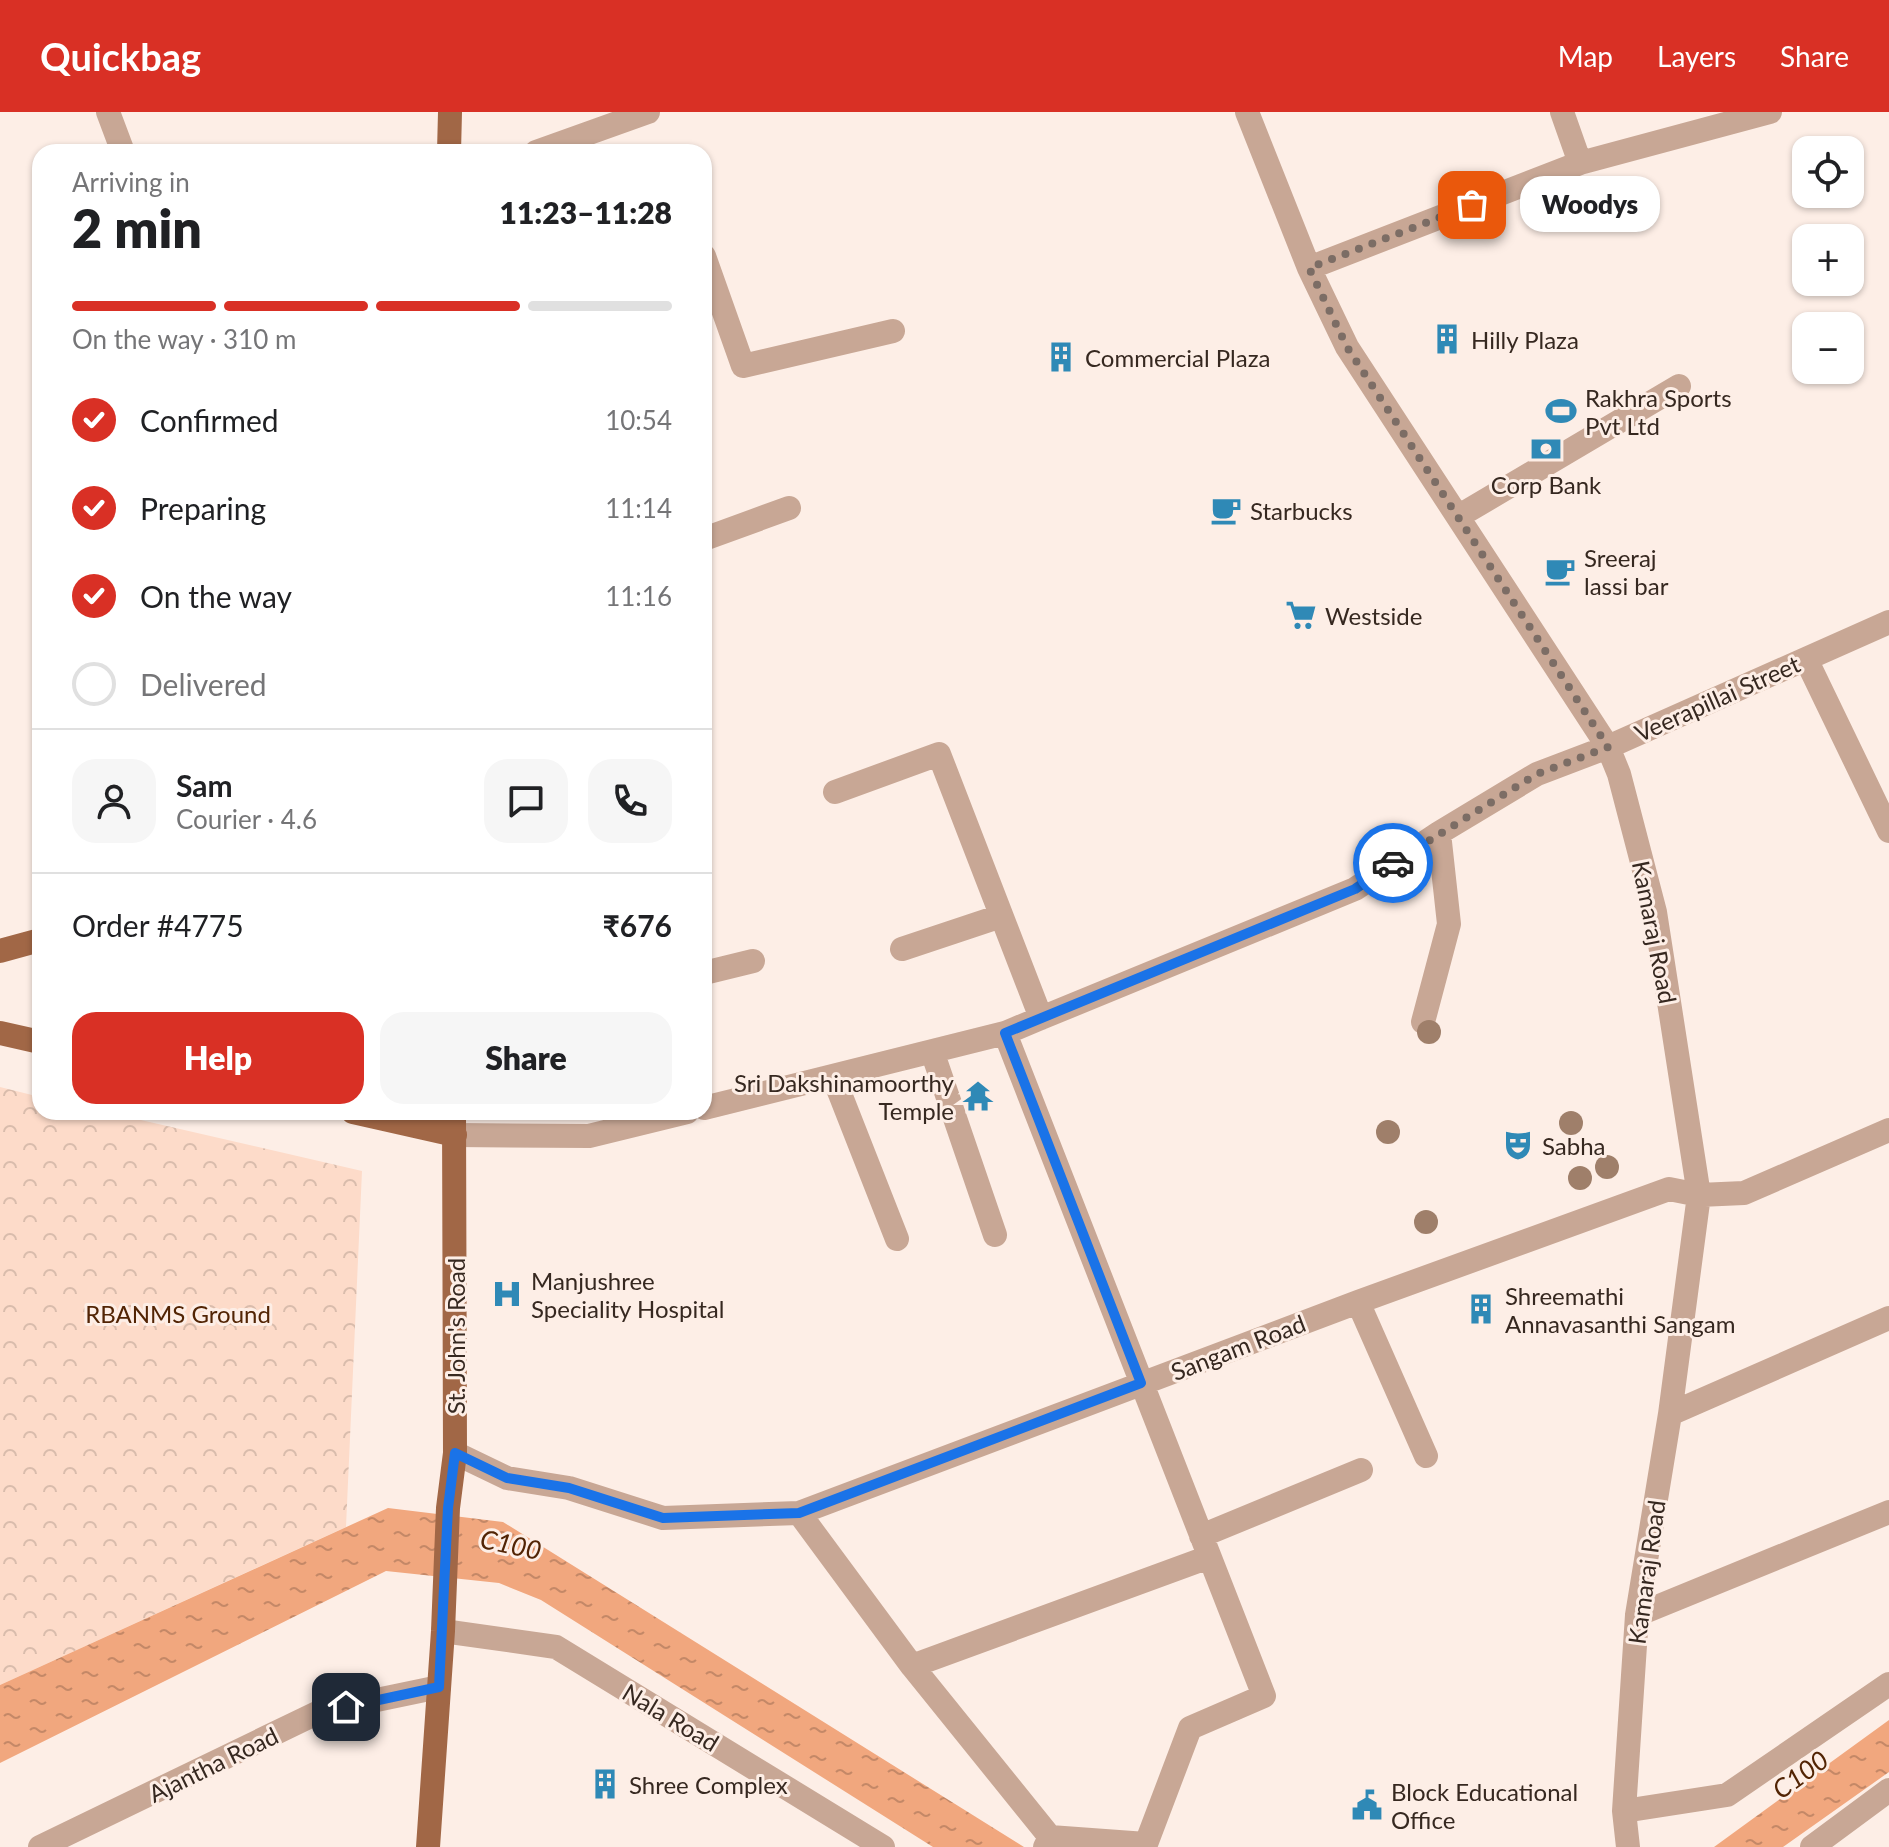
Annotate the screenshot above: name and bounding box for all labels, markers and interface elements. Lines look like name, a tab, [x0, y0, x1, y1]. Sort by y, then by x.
text: Quickbag	[40, 33, 201, 79]
text: Map	[1558, 39, 1613, 73]
text: Layers	[1657, 39, 1736, 73]
text: Share	[1780, 39, 1849, 73]
map controls	[1792, 136, 1864, 384]
button: locate	[1792, 136, 1864, 208]
text: Arriving in	[72, 166, 190, 198]
pin	[1438, 171, 1506, 239]
callout: Woodys	[1520, 177, 1660, 233]
icon: bag	[1450, 183, 1494, 227]
text: Woodys	[1542, 188, 1638, 220]
text: 11:23–11:28	[499, 194, 672, 230]
text: 2 min	[72, 197, 202, 259]
button: +	[1792, 224, 1864, 296]
button: −	[1792, 312, 1864, 384]
building icon: Hilly Plaza	[1430, 322, 1464, 356]
text: On the way · 310 m	[72, 323, 296, 355]
place label: Hilly Plaza	[1471, 325, 1579, 354]
building icon: Commercial Plaza	[1044, 340, 1078, 374]
place label: Commercial Plaza	[1085, 343, 1270, 372]
place label: Rakhra Sports Pvt Ltd	[1585, 383, 1732, 440]
sports icon: Rakhra Sports Pvt Ltd	[1544, 394, 1578, 428]
icon: check	[72, 398, 116, 442]
text: Confirmed	[140, 402, 279, 438]
text: 10:54	[605, 404, 672, 436]
bank icon: Corp Bank	[1529, 432, 1563, 466]
place label: Corp Bank	[1491, 470, 1602, 499]
icon: check	[72, 486, 116, 530]
text: Preparing	[140, 490, 266, 526]
text: 11:14	[605, 492, 672, 524]
cafe icon: Starbucks	[1209, 493, 1243, 527]
place label: Starbucks	[1250, 496, 1353, 525]
place label: Sreeraj lassi bar	[1584, 543, 1669, 600]
cafe icon: Sreeraj lassi bar	[1543, 554, 1577, 588]
icon: check	[72, 574, 116, 618]
text: On the way	[140, 578, 292, 614]
text: 11:16	[605, 580, 672, 612]
supermarket icon: Westside	[1284, 598, 1318, 632]
place label: Westside	[1325, 601, 1422, 630]
street label: Veerapillai Street	[1630, 648, 1804, 747]
text: Delivered	[140, 666, 267, 702]
button: person	[72, 759, 156, 843]
button: chat	[484, 759, 568, 843]
button: phone	[588, 759, 672, 843]
text: Sam	[176, 767, 233, 803]
text: Courier · 4.6	[176, 803, 317, 835]
courier	[1353, 823, 1433, 903]
icon: car	[1371, 841, 1415, 885]
street label: Kamaraj Road	[1627, 858, 1683, 1006]
text: Order #4775	[72, 907, 244, 943]
text: ₹676	[602, 907, 672, 943]
button: Help	[72, 1012, 364, 1104]
button: Share	[380, 1012, 672, 1104]
place label: Sri Dakshinamoorthy Temple	[734, 1068, 955, 1125]
temple icon: Sri Dakshinamoorthy Temple	[961, 1079, 995, 1113]
theatre icon: Sabha	[1501, 1128, 1535, 1162]
place label: Sabha	[1542, 1131, 1606, 1160]
street label: St. John's Road	[441, 1258, 470, 1414]
place label: Manjushree Speciality Hospital	[531, 1266, 724, 1323]
hospital icon: Manjushree Speciality Hospital	[490, 1277, 524, 1311]
place label: Shreemathi Annavasanthi Sangam	[1505, 1281, 1735, 1338]
building icon: Shreemathi Annavasanthi Sangam	[1464, 1292, 1498, 1326]
park label: RBANMS Ground	[85, 1299, 271, 1328]
street label: Sangam Road	[1167, 1308, 1309, 1386]
street label: Kamaraj Road	[1622, 1498, 1670, 1646]
water label: C100	[478, 1522, 544, 1566]
pin	[312, 1673, 380, 1741]
street label: Nala Road	[618, 1677, 724, 1757]
icon: home	[324, 1685, 368, 1729]
street label: Ajantha Road	[144, 1720, 282, 1808]
water label: C100	[1766, 1743, 1834, 1805]
building icon: Shree Complex	[588, 1767, 622, 1801]
place label: Shree Complex	[629, 1770, 788, 1799]
place label: Block Educational Office	[1391, 1777, 1578, 1834]
public building icon: Block Educational Office	[1350, 1788, 1384, 1822]

